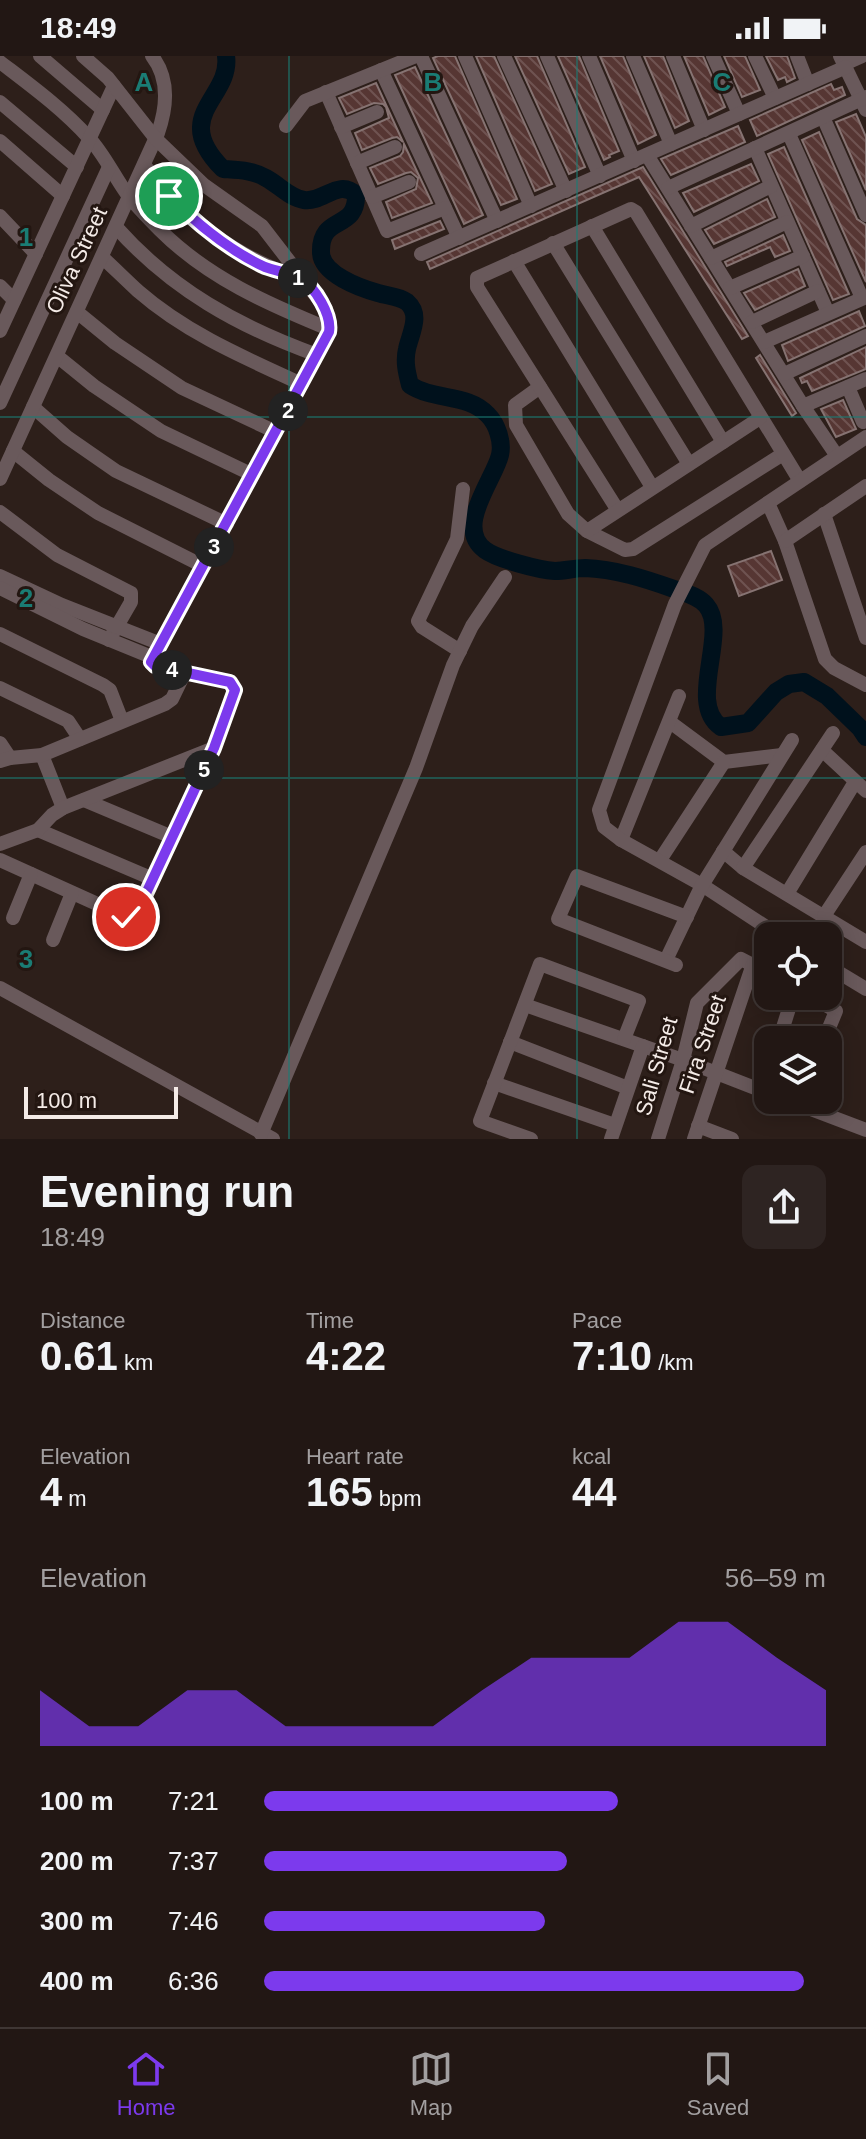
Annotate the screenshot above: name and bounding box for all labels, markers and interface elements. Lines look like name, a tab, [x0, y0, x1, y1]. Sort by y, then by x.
text: 18:49	[40, 11, 117, 44]
text: A	[135, 67, 154, 97]
text: B	[424, 67, 442, 97]
text: C	[713, 67, 732, 97]
pin	[135, 162, 203, 230]
icon: arrive	[147, 174, 191, 218]
street label: Oliva Street	[41, 203, 112, 318]
text: 1	[19, 222, 33, 252]
pin: 1	[278, 258, 318, 298]
text: 1	[292, 265, 304, 290]
pin: 2	[268, 391, 308, 431]
text: 2	[282, 398, 294, 423]
pin: 3	[194, 527, 234, 567]
text: 3	[208, 534, 220, 559]
text: 2	[19, 583, 33, 613]
pin: 4	[152, 650, 192, 690]
text: 4	[166, 657, 178, 682]
pin: 5	[184, 750, 224, 790]
text: 5	[198, 757, 210, 782]
pin	[92, 883, 160, 951]
icon: check	[104, 895, 148, 939]
map controls	[754, 922, 842, 1114]
button: locate	[754, 922, 842, 1010]
text: 3	[19, 944, 33, 974]
street label: Fira Street	[674, 992, 731, 1097]
street label: Sali Street	[630, 1014, 682, 1118]
button: layers	[754, 1026, 842, 1114]
scale bar	[24, 1083, 178, 1119]
text: 100 m	[36, 1088, 97, 1113]
button: share	[742, 1165, 826, 1249]
text: Evening run	[40, 1167, 294, 1216]
text: 18:49	[40, 1222, 105, 1252]
text: Distance	[40, 1308, 126, 1333]
text: Time	[306, 1308, 354, 1333]
text: Pace	[572, 1308, 622, 1333]
text: 0.61	[40, 1334, 118, 1378]
text: 4:22	[306, 1334, 386, 1378]
text: 7:10	[572, 1334, 652, 1378]
text: km	[118, 1350, 153, 1375]
text: /km	[652, 1350, 694, 1375]
text: Elevation	[40, 1444, 131, 1469]
text: Heart rate	[306, 1444, 404, 1469]
text: kcal	[572, 1444, 611, 1469]
text: 4	[40, 1470, 62, 1514]
text: 165	[306, 1470, 373, 1514]
text: 44	[572, 1470, 617, 1514]
text: m	[62, 1486, 87, 1511]
text: bpm	[373, 1486, 422, 1511]
text: Elevation	[40, 1563, 147, 1593]
text: 56–59 m	[725, 1563, 826, 1593]
text: 100 m	[40, 1786, 114, 1816]
text: 7:21	[168, 1786, 219, 1816]
text: 200 m	[40, 1846, 114, 1876]
text: 7:37	[168, 1846, 219, 1876]
text: 300 m	[40, 1906, 114, 1936]
text: 7:46	[168, 1906, 219, 1936]
text: 400 m	[40, 1966, 114, 1996]
text: 6:36	[168, 1966, 219, 1996]
tab: Home	[117, 2047, 176, 2121]
tab: Map	[409, 2047, 453, 2121]
tab: Saved	[687, 2047, 749, 2121]

